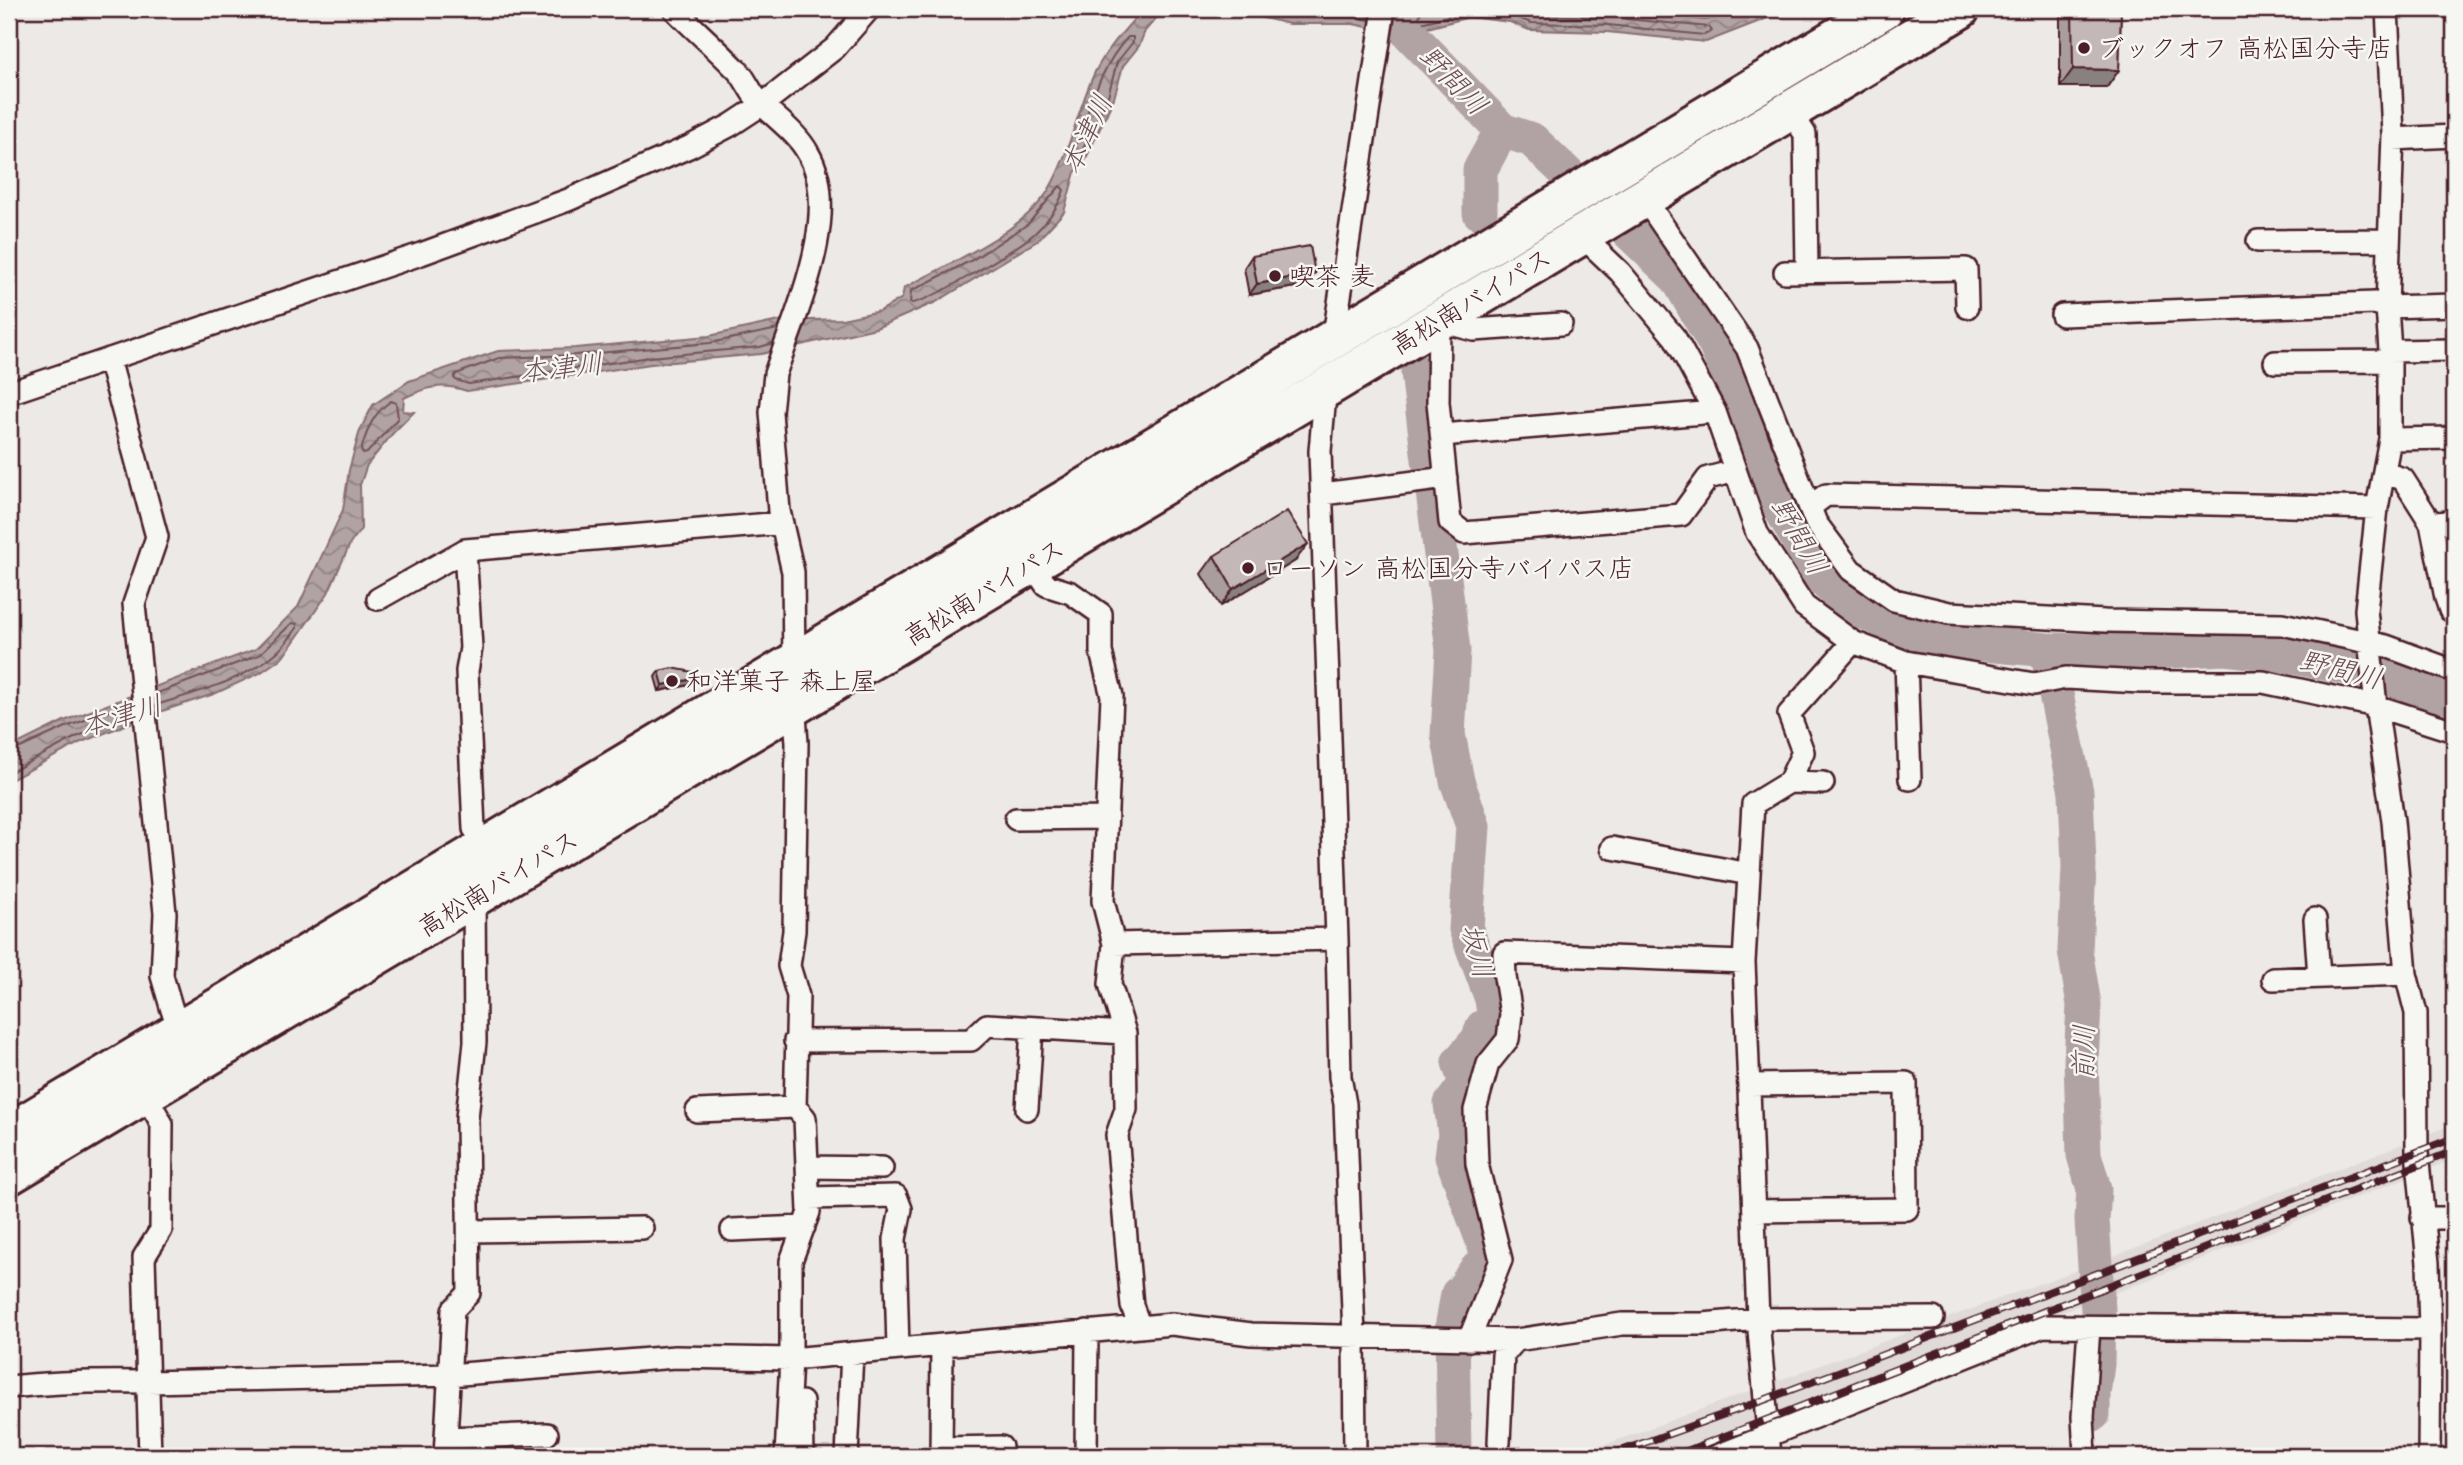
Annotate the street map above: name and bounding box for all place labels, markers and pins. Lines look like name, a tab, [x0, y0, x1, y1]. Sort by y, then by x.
place label: ブックオフ 高松国分寺店	[2098, 30, 2393, 65]
marker: ブックオフ 高松国分寺店	[2076, 40, 2092, 56]
place label: 喫茶 麦	[1289, 258, 1376, 293]
marker: 喫茶 麦	[1267, 268, 1283, 284]
place label: ローソン 高松国分寺バイパス店	[1262, 550, 1634, 585]
marker: ローソン 高松国分寺バイパス店	[1240, 560, 1256, 576]
place label: 和洋菓子 森上屋	[686, 663, 877, 698]
marker: 和洋菓子 森上屋	[664, 673, 680, 689]

